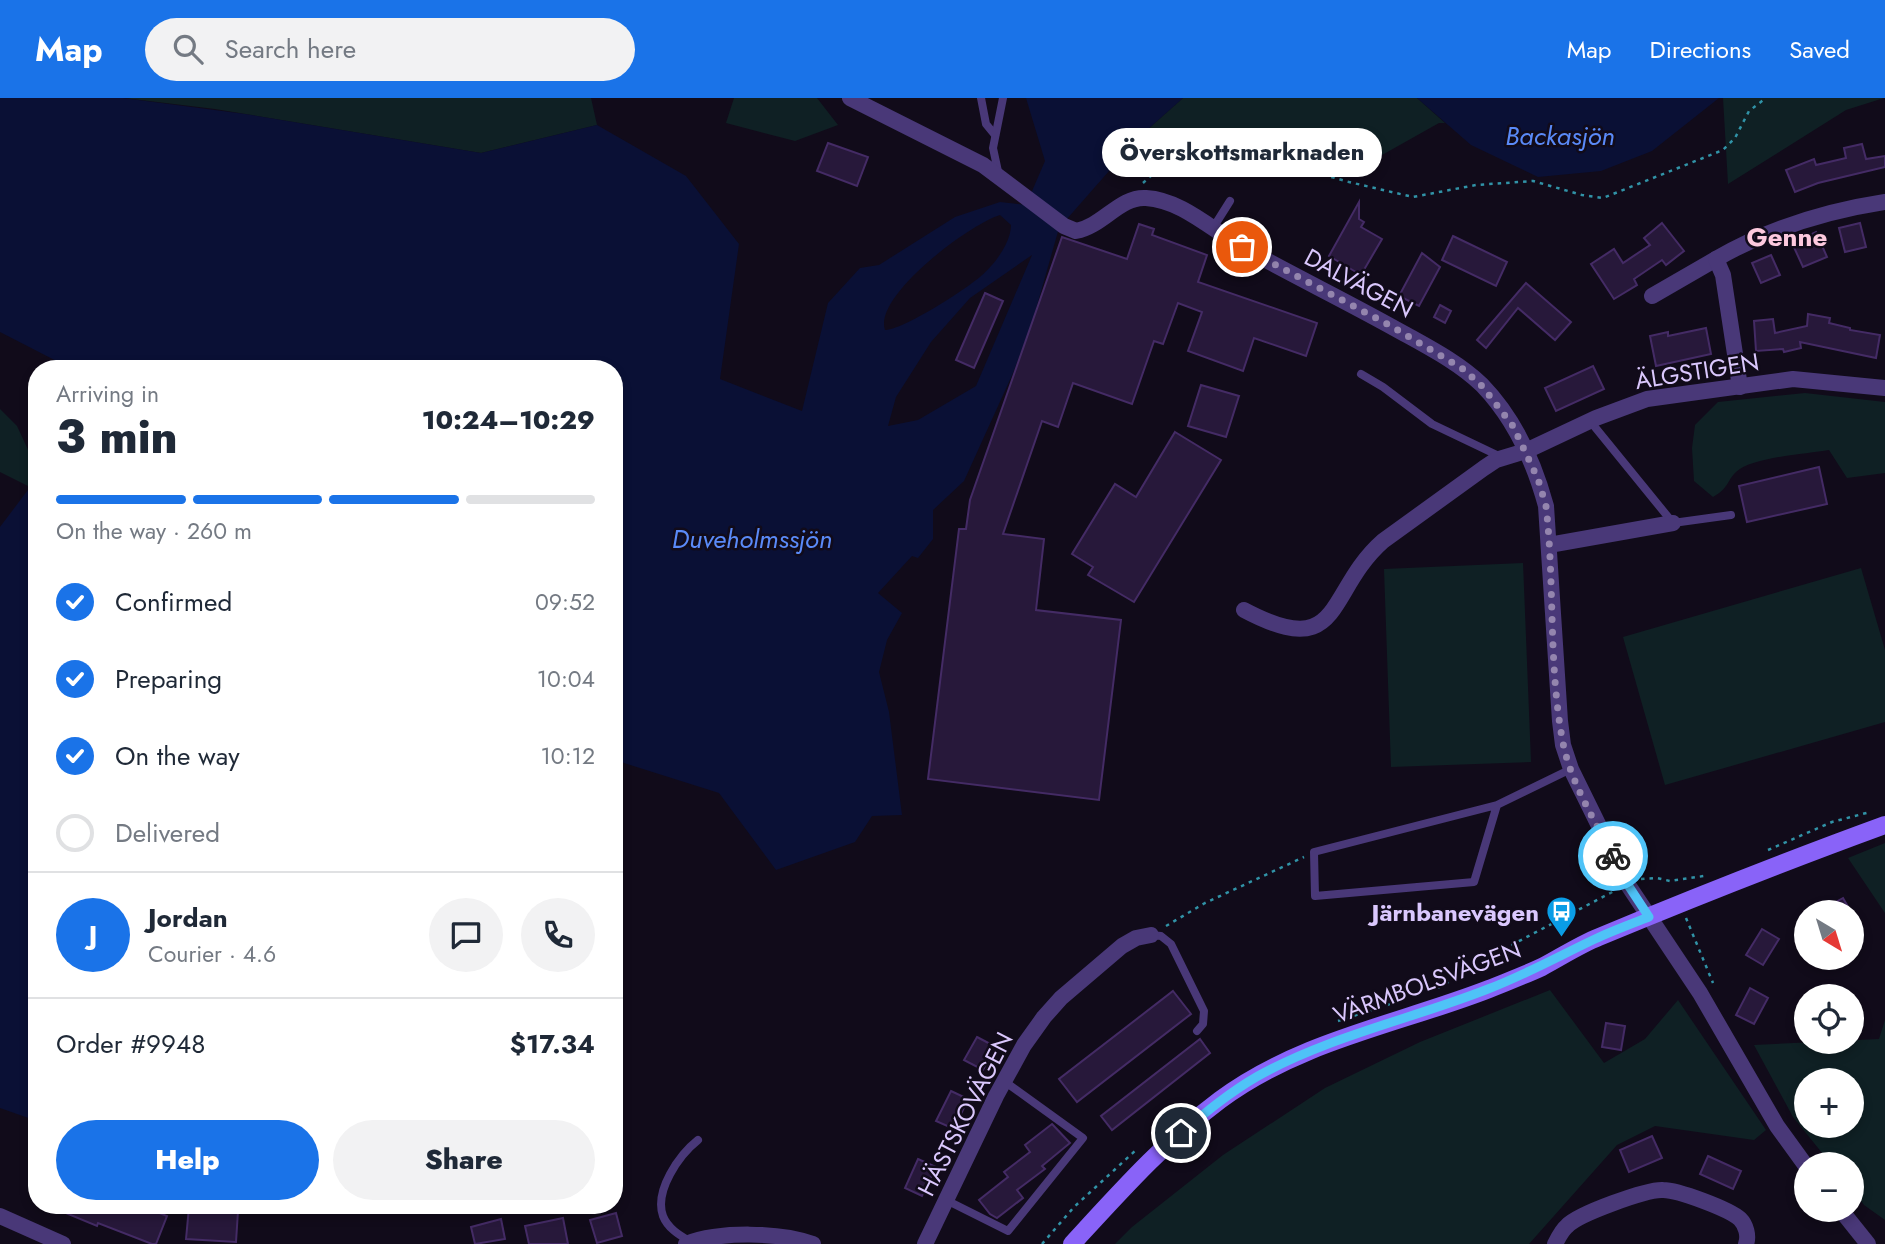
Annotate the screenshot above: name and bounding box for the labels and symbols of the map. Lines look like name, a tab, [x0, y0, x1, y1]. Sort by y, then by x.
water label: Backasjön	[1505, 117, 1615, 155]
callout: Överskottsmarknaden	[1102, 128, 1382, 177]
pin	[1212, 217, 1272, 277]
district label: Genne	[1747, 218, 1828, 256]
street label: DALVÄGEN	[1298, 240, 1420, 326]
street label: ÄLGSTIGEN	[1632, 344, 1762, 398]
water label: Duveholmssjön	[672, 520, 832, 558]
courier	[1578, 821, 1648, 891]
place label: Järnbanevägen	[1368, 895, 1539, 930]
bus stop icon: Järnbanevägen	[1545, 895, 1579, 939]
north arrow	[1794, 900, 1864, 970]
street label: VÄRMBOLSVÄGEN	[1328, 932, 1526, 1032]
street label: HÄSTSKOVÄGEN	[909, 1026, 1021, 1202]
pin	[1151, 1103, 1211, 1163]

